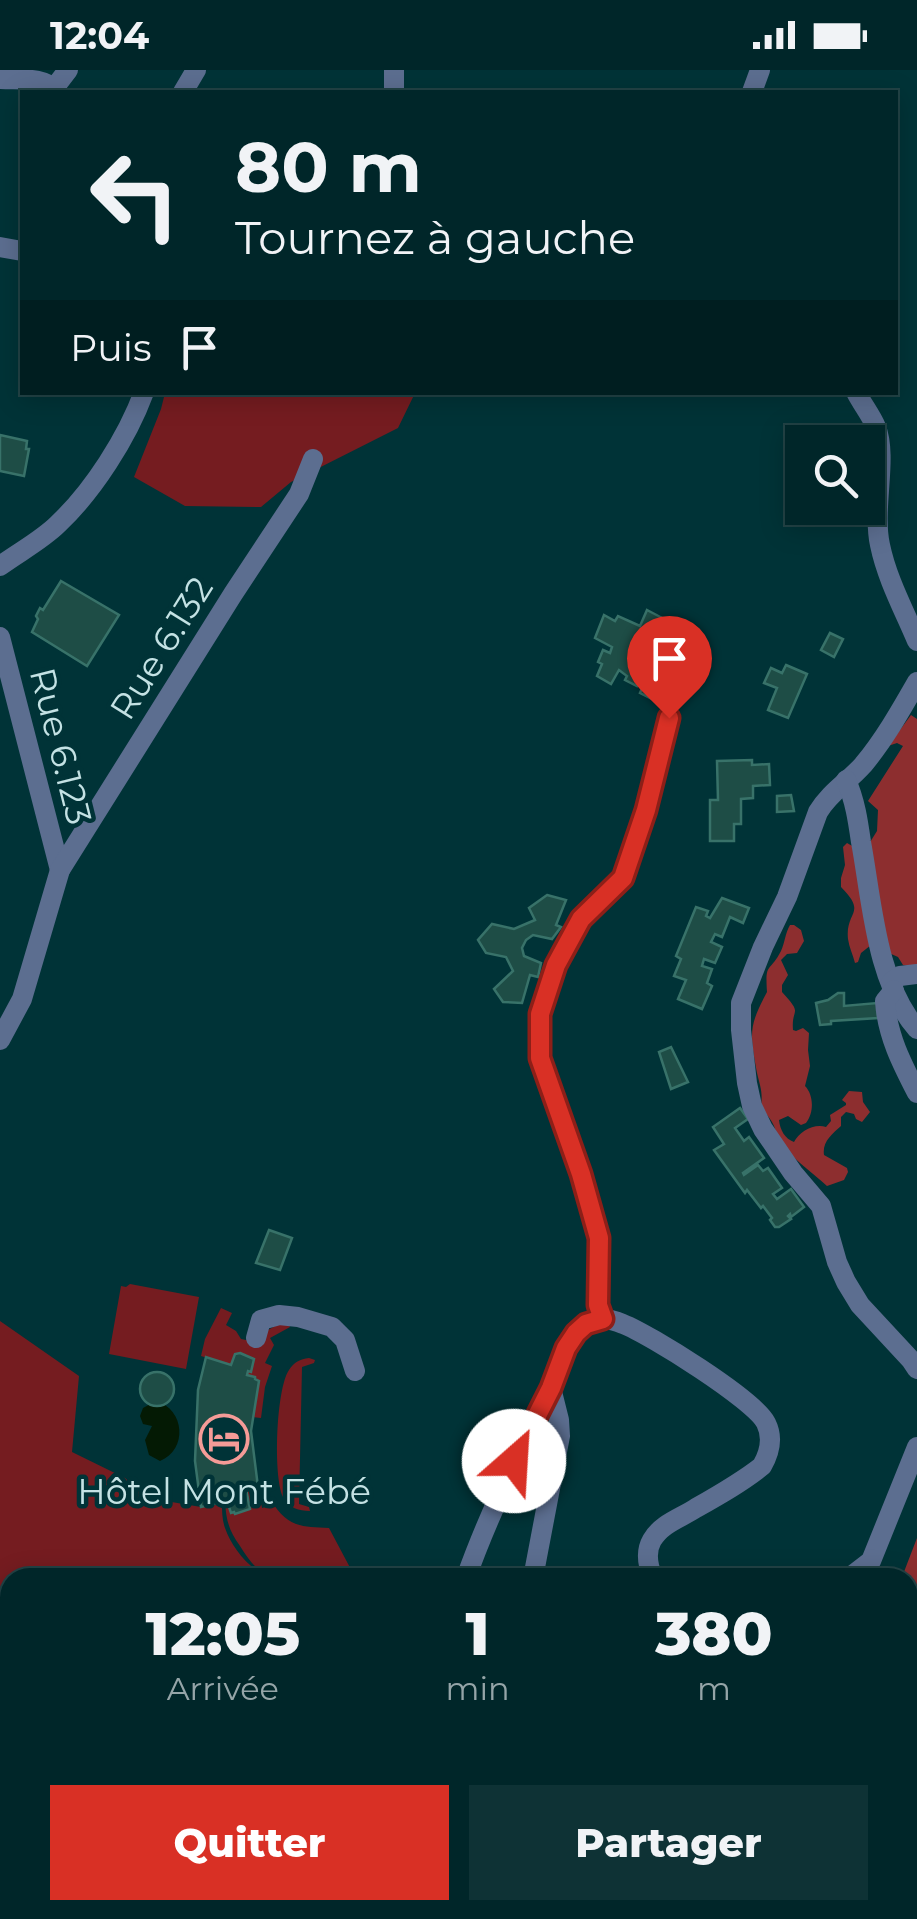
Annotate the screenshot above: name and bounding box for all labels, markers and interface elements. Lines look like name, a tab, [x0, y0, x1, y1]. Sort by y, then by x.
text: 12:04	[50, 12, 149, 59]
text: 80 m	[235, 124, 422, 210]
icon: left	[70, 130, 200, 260]
text: Tournez à gauche	[235, 210, 635, 265]
icon: arrive	[172, 320, 227, 375]
text: Puis	[70, 324, 152, 371]
map controls	[785, 425, 885, 525]
button: search	[785, 425, 885, 525]
street label: Rue 6.132	[100, 569, 222, 727]
pin	[627, 616, 712, 719]
icon: arrive	[642, 631, 697, 686]
street label: Rue 6.123	[21, 663, 101, 829]
position arrow	[462, 1409, 566, 1513]
hotel icon: Hôtel Mont Fébé	[198, 1413, 250, 1465]
place label: Hôtel Mont Fébé	[77, 1470, 371, 1513]
text: 12:05	[145, 1597, 300, 1670]
text: 1	[466, 1597, 490, 1670]
text: 380	[655, 1597, 773, 1670]
text: Arrivée	[167, 1669, 279, 1708]
text: min	[446, 1669, 510, 1708]
text: m	[697, 1669, 731, 1708]
button: Quitter	[50, 1785, 449, 1900]
button: Partager	[469, 1785, 868, 1900]

